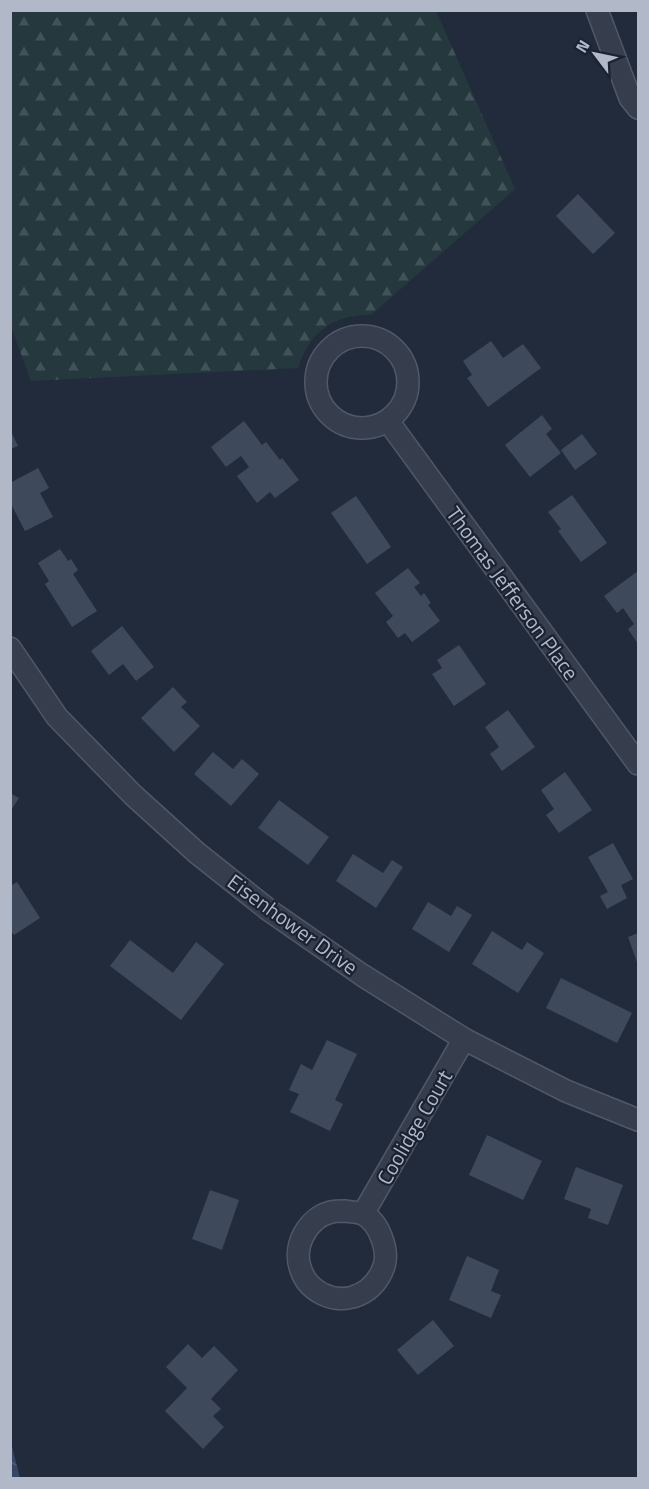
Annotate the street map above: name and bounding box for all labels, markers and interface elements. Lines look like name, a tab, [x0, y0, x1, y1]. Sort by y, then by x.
north arrow	[565, 24, 625, 84]
text: N	[569, 35, 595, 57]
street label: Thomas Jefferson Place	[439, 499, 587, 687]
street label: Eisenhower Drive	[221, 866, 365, 982]
street label: Coolidge Court	[368, 1063, 460, 1190]

